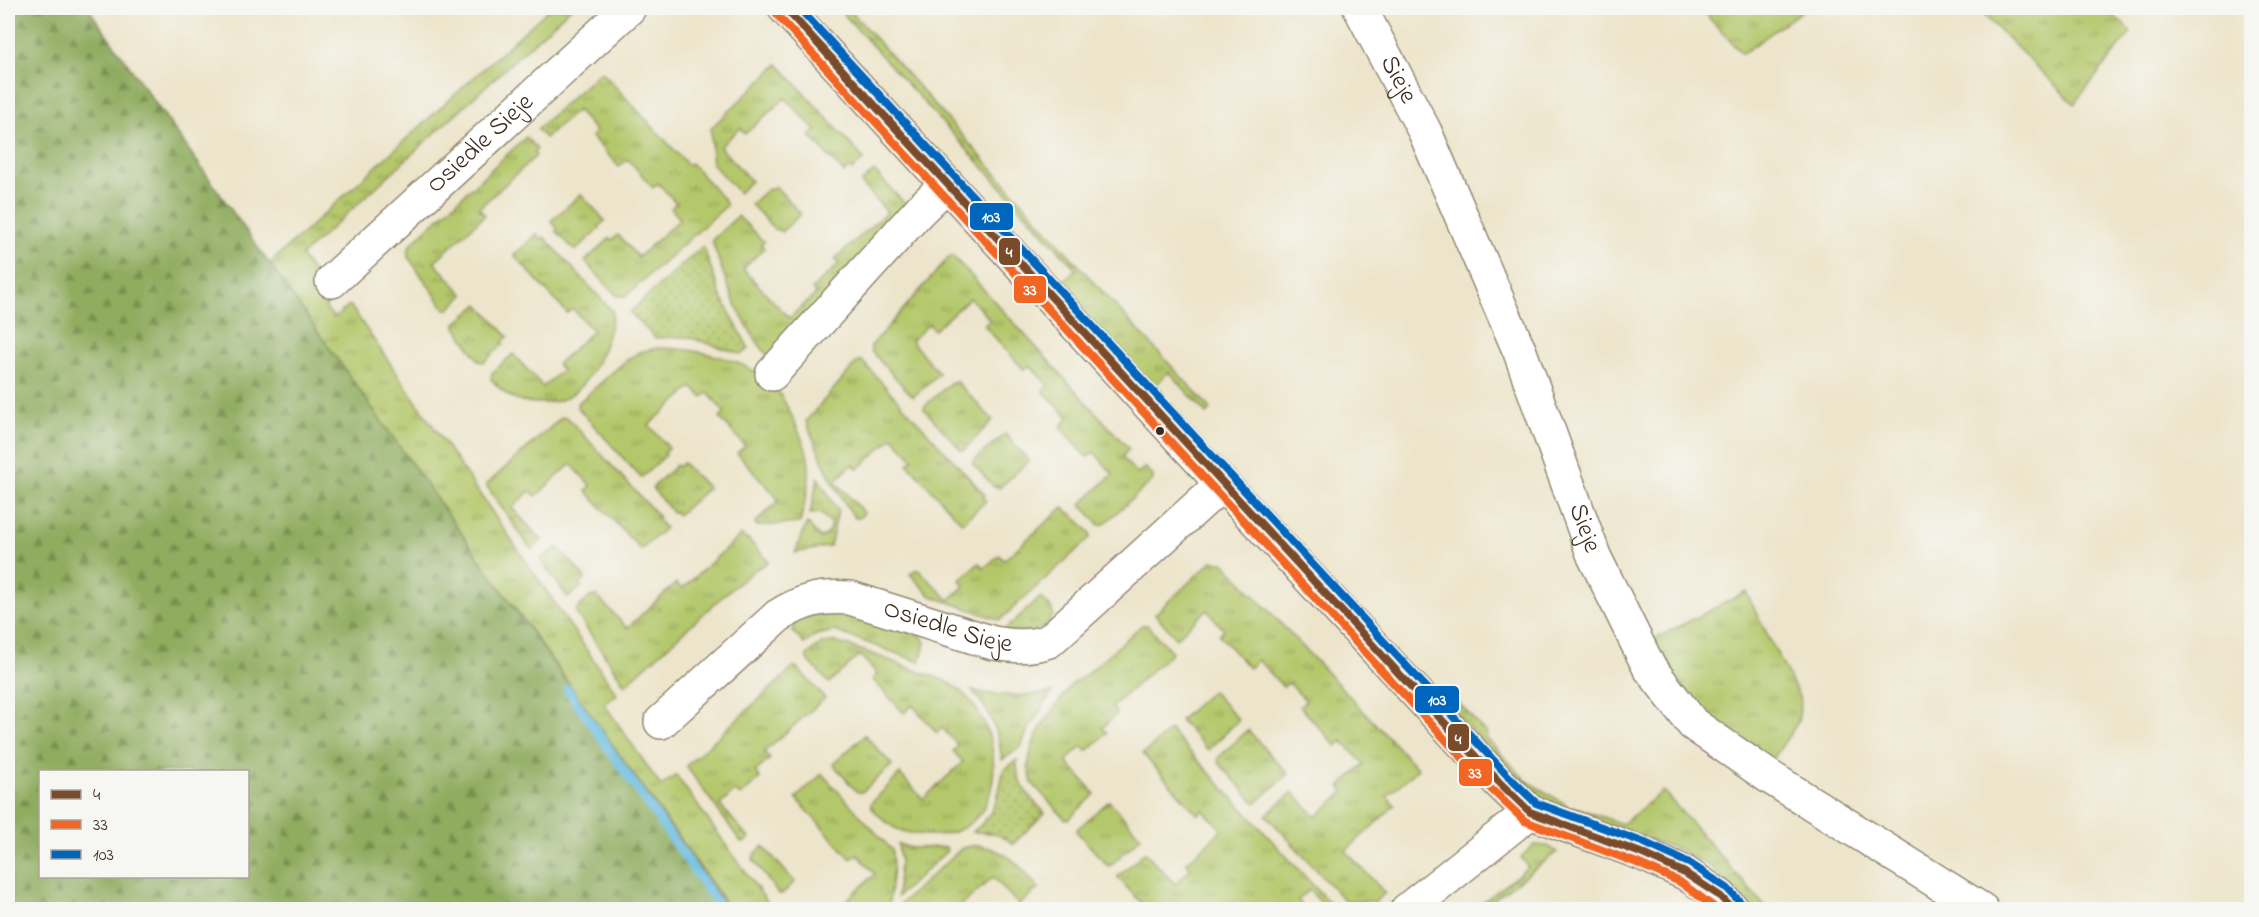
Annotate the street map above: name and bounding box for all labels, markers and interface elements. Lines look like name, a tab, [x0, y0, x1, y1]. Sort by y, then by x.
street label: Sieje	[1369, 49, 1426, 111]
street label: Osiedle Sieje	[419, 85, 543, 204]
line badge: 103	[969, 202, 1014, 231]
text: 103	[982, 206, 1001, 230]
line badge: 4	[998, 237, 1021, 266]
text: 4	[1005, 241, 1013, 265]
line badge: 33	[1013, 275, 1047, 304]
text: 33	[1022, 279, 1037, 303]
unlabelled marker	[1154, 425, 1166, 437]
street label: Sieje	[1558, 498, 1610, 558]
street label: Osiedle Sieje	[878, 591, 1015, 664]
line badge: 103	[1414, 685, 1460, 714]
text: 103	[1428, 689, 1447, 713]
line badge: 4	[1447, 723, 1470, 752]
text: 4	[1454, 728, 1462, 752]
line badge: 33	[1458, 758, 1493, 787]
text: 33	[1467, 762, 1482, 786]
legend	[39, 770, 249, 878]
text: 4	[93, 783, 101, 809]
text: 33	[93, 813, 108, 839]
text: 103	[93, 843, 114, 869]

